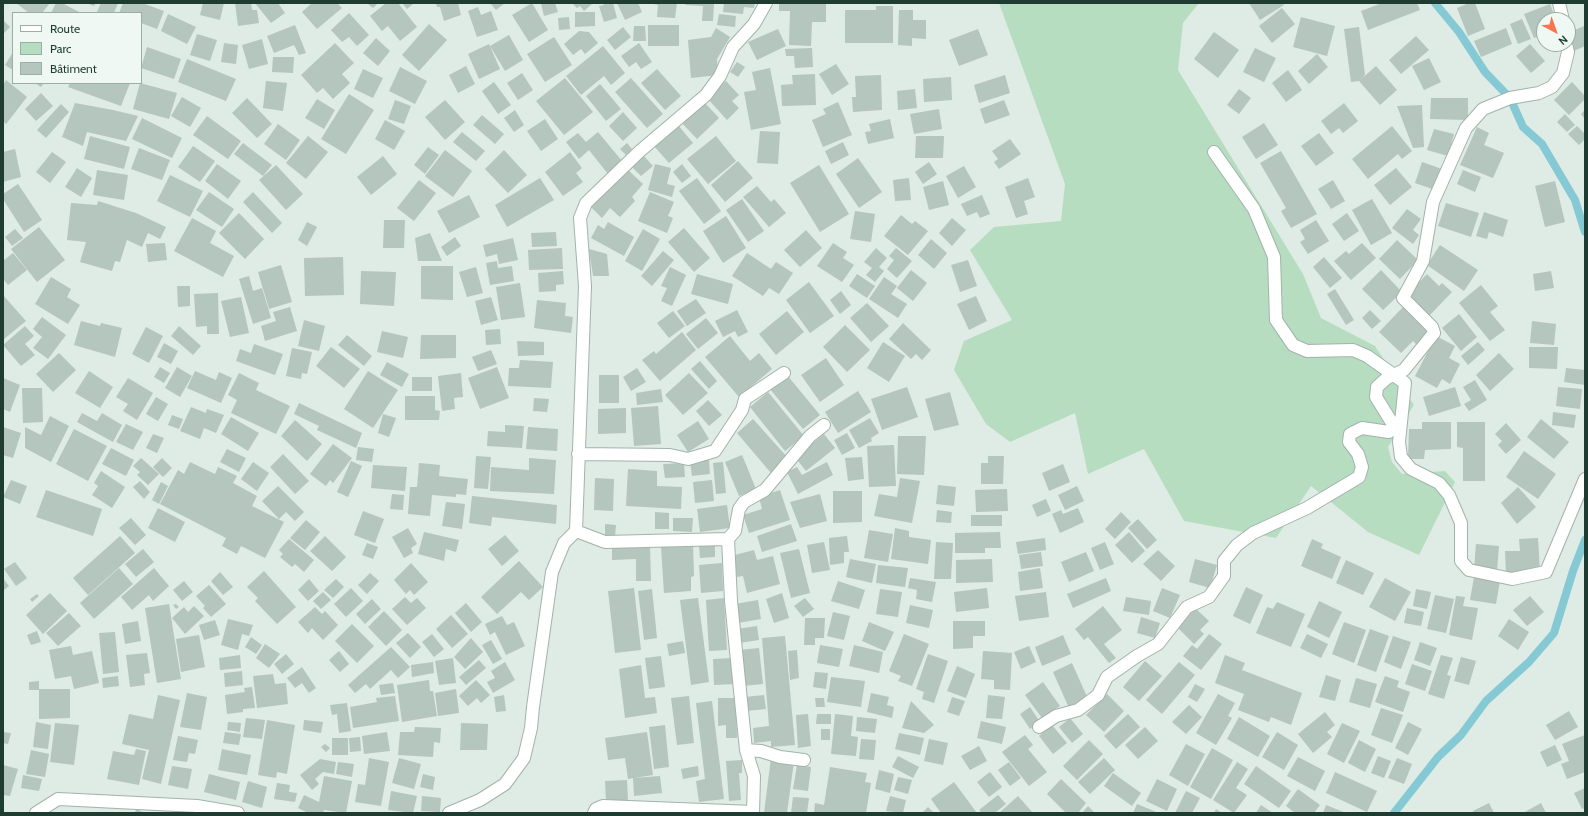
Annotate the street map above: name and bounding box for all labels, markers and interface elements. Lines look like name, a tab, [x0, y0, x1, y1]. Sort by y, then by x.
legend	[12, 12, 142, 84]
north arrow	[1536, 12, 1576, 52]
text: Route	[50, 21, 80, 36]
text: N	[1556, 32, 1571, 48]
text: Parc	[50, 41, 72, 56]
text: Bâtiment	[50, 61, 97, 76]

